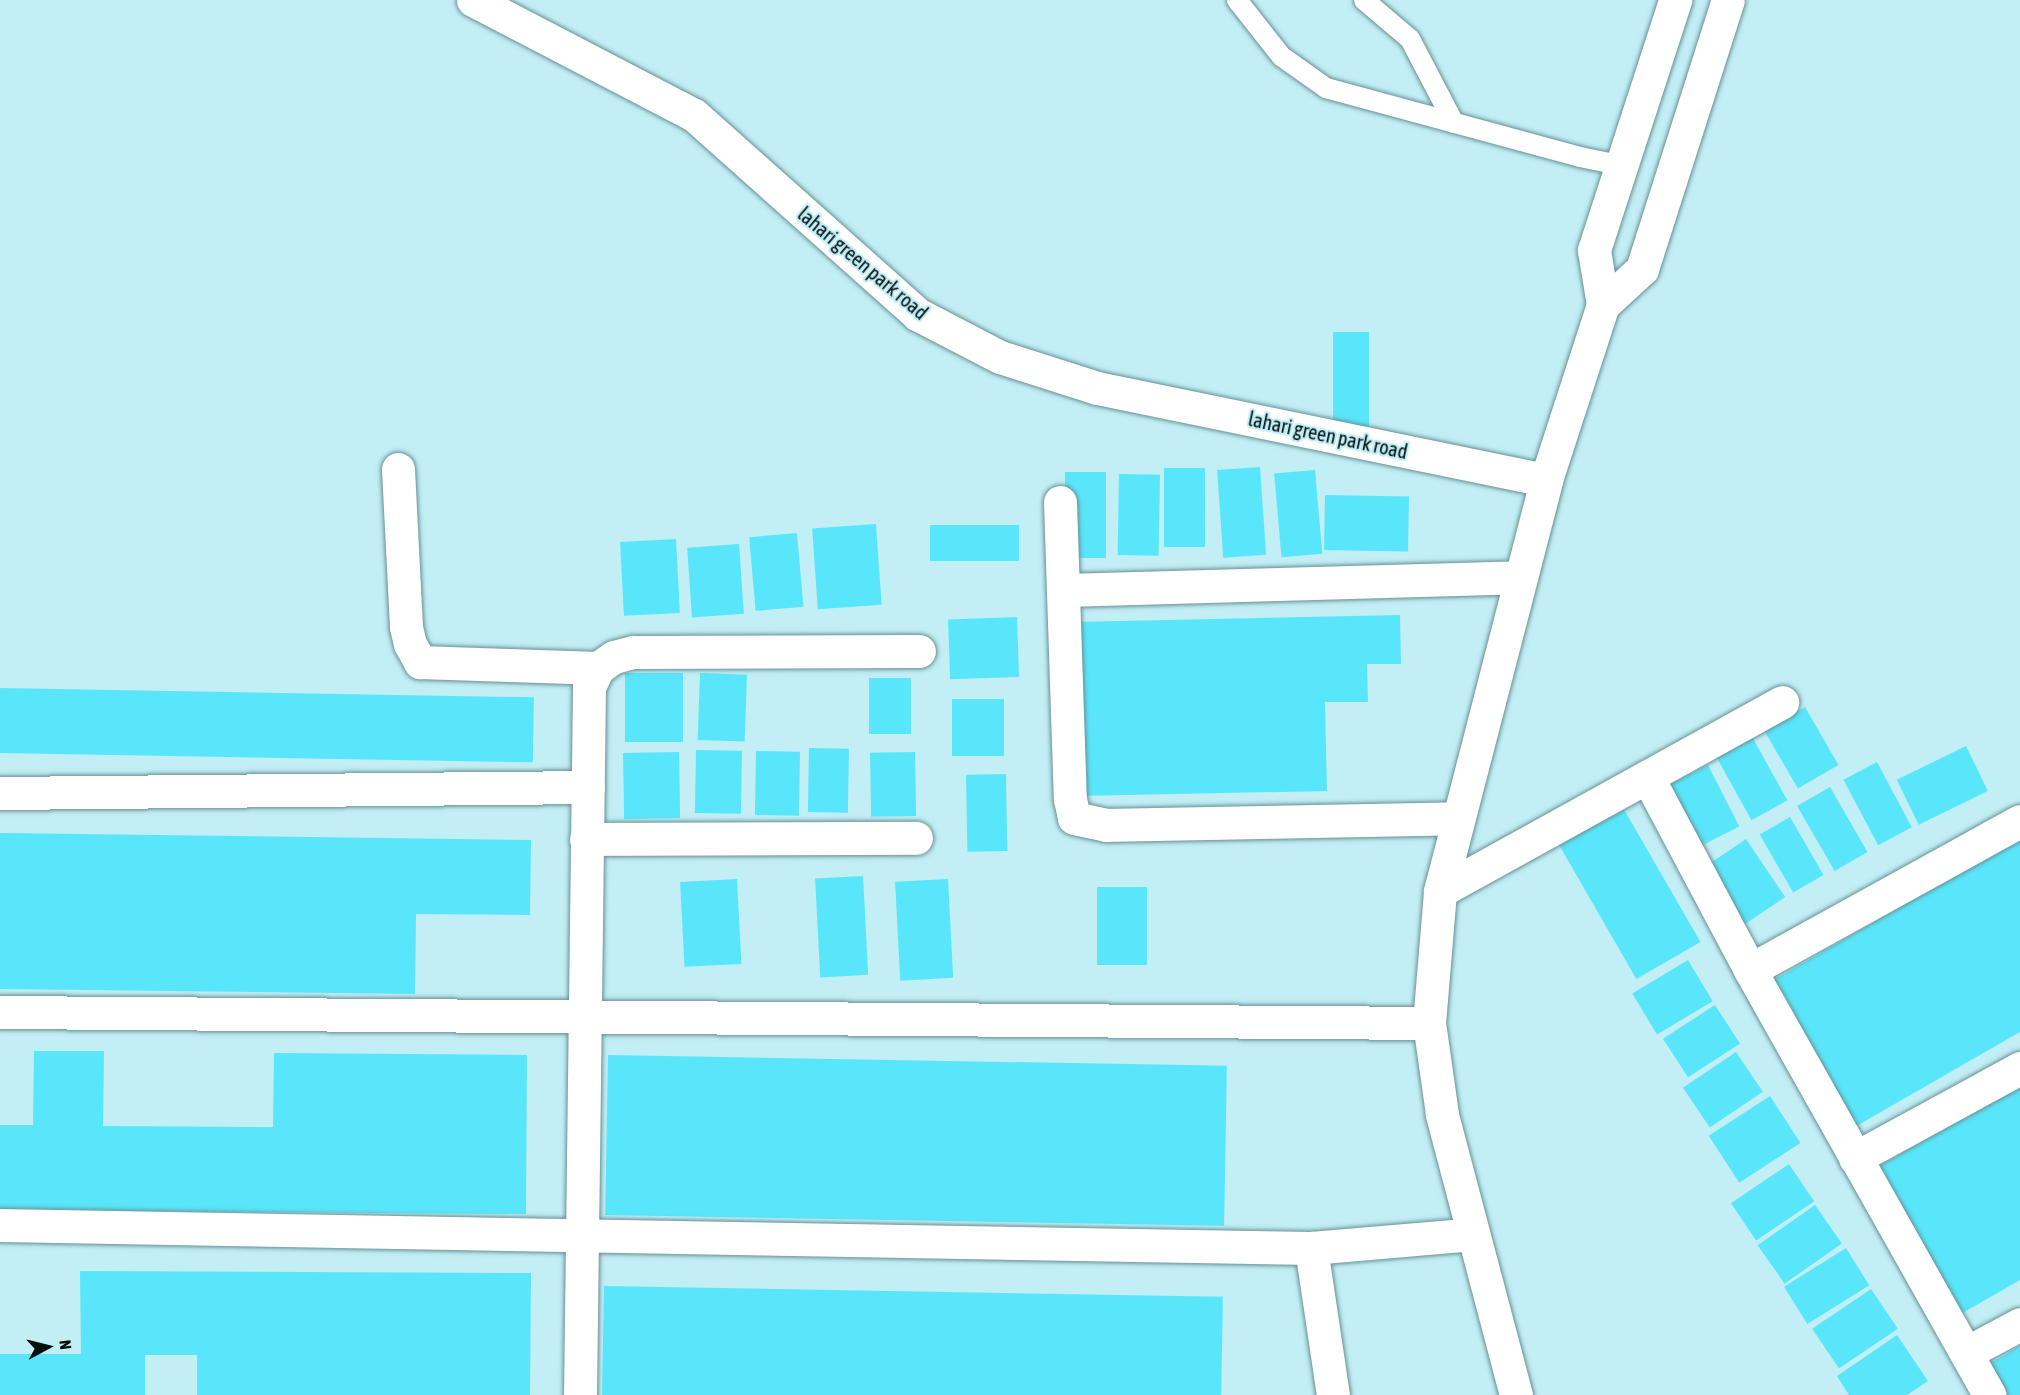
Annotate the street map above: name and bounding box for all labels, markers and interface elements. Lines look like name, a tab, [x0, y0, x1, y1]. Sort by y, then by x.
street label: lahari green park road	[793, 202, 933, 324]
street label: lahari green park road	[1246, 406, 1410, 464]
north arrow	[18, 1317, 78, 1377]
text: N	[56, 1339, 75, 1351]

